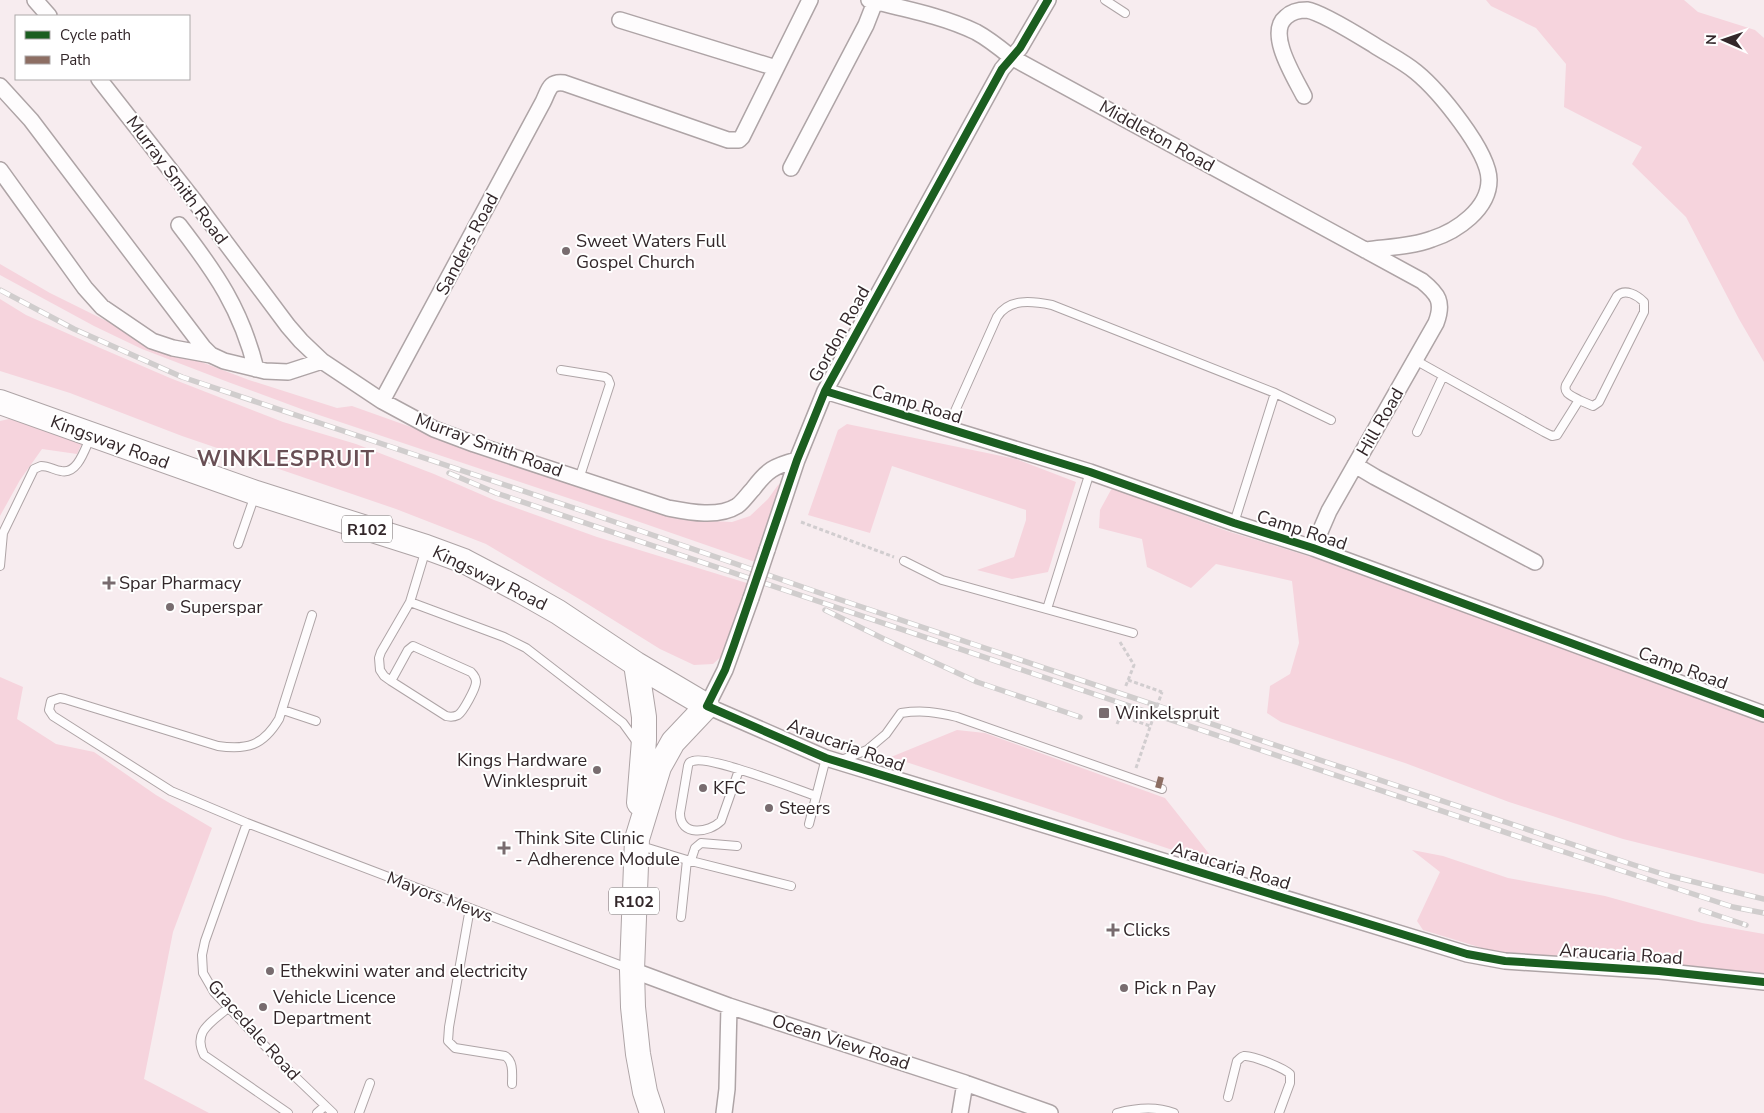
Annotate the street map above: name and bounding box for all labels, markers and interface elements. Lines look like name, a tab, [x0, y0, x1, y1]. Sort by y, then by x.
legend	[15, 15, 190, 80]
north arrow	[1699, 15, 1749, 65]
text: Cycle path	[60, 25, 131, 45]
text: N	[1702, 34, 1721, 45]
text: Path	[60, 50, 91, 70]
street label: Middleton Road	[1095, 94, 1219, 178]
street label: Murray Smith Road	[121, 111, 233, 249]
street label: Sanders Road	[430, 189, 504, 299]
place label: Sweet Waters Full Gospel Church	[576, 229, 727, 274]
marker: Sweet Waters Full Gospel Church	[560, 245, 572, 257]
street label: Gordon Road	[803, 282, 875, 386]
street label: Camp Road	[869, 379, 965, 429]
street label: Hill Road	[1351, 384, 1409, 460]
street label: Murray Smith Road	[412, 407, 566, 483]
street label: Kingsway Road	[47, 409, 173, 475]
district label: WINKLESPRUIT	[197, 444, 375, 474]
street label: Camp Road	[1254, 504, 1350, 556]
road number: R102	[342, 516, 392, 542]
street label: Kingsway Road	[429, 540, 551, 616]
place label: Spar Pharmacy	[119, 571, 242, 595]
marker: Spar Pharmacy	[103, 577, 115, 589]
place label: Superspar	[180, 595, 263, 619]
marker: Superspar	[164, 601, 176, 613]
street label: Camp Road	[1635, 641, 1731, 695]
place label: Winkelspruit	[1115, 701, 1220, 725]
marker: Winkelspruit	[1097, 706, 1111, 720]
street label: Araucaria Road	[784, 713, 908, 777]
place label: Kings Hardware Winklespruit	[457, 748, 588, 793]
marker: Kings Hardware Winklespruit	[591, 764, 603, 776]
place label: KFC	[713, 776, 746, 800]
marker: KFC	[697, 782, 709, 794]
place label: Steers	[779, 796, 830, 820]
marker: Steers	[763, 802, 775, 814]
place label: Think Site Clinic - Adherence Module	[515, 826, 680, 871]
street label: Araucaria Road	[1168, 836, 1294, 896]
marker: Think Site Clinic - Adherence Module	[497, 841, 511, 855]
street label: Mayors Mews	[383, 866, 497, 928]
road number: R102	[609, 888, 659, 914]
place label: Clicks	[1123, 918, 1170, 942]
marker: Clicks	[1107, 924, 1119, 936]
street label: Araucaria Road	[1559, 938, 1683, 970]
place label: Ethekwini water and electricity	[280, 959, 528, 983]
marker: Ethekwini water and electricity	[264, 965, 276, 977]
street label: Gracedale Road	[202, 974, 306, 1086]
place label: Pick n Pay	[1134, 976, 1217, 1000]
marker: Pick n Pay	[1118, 982, 1130, 994]
place label: Vehicle Licence Department	[272, 985, 396, 1030]
marker: Vehicle Licence Department	[257, 1001, 269, 1013]
street label: Ocean View Road	[769, 1008, 913, 1076]

